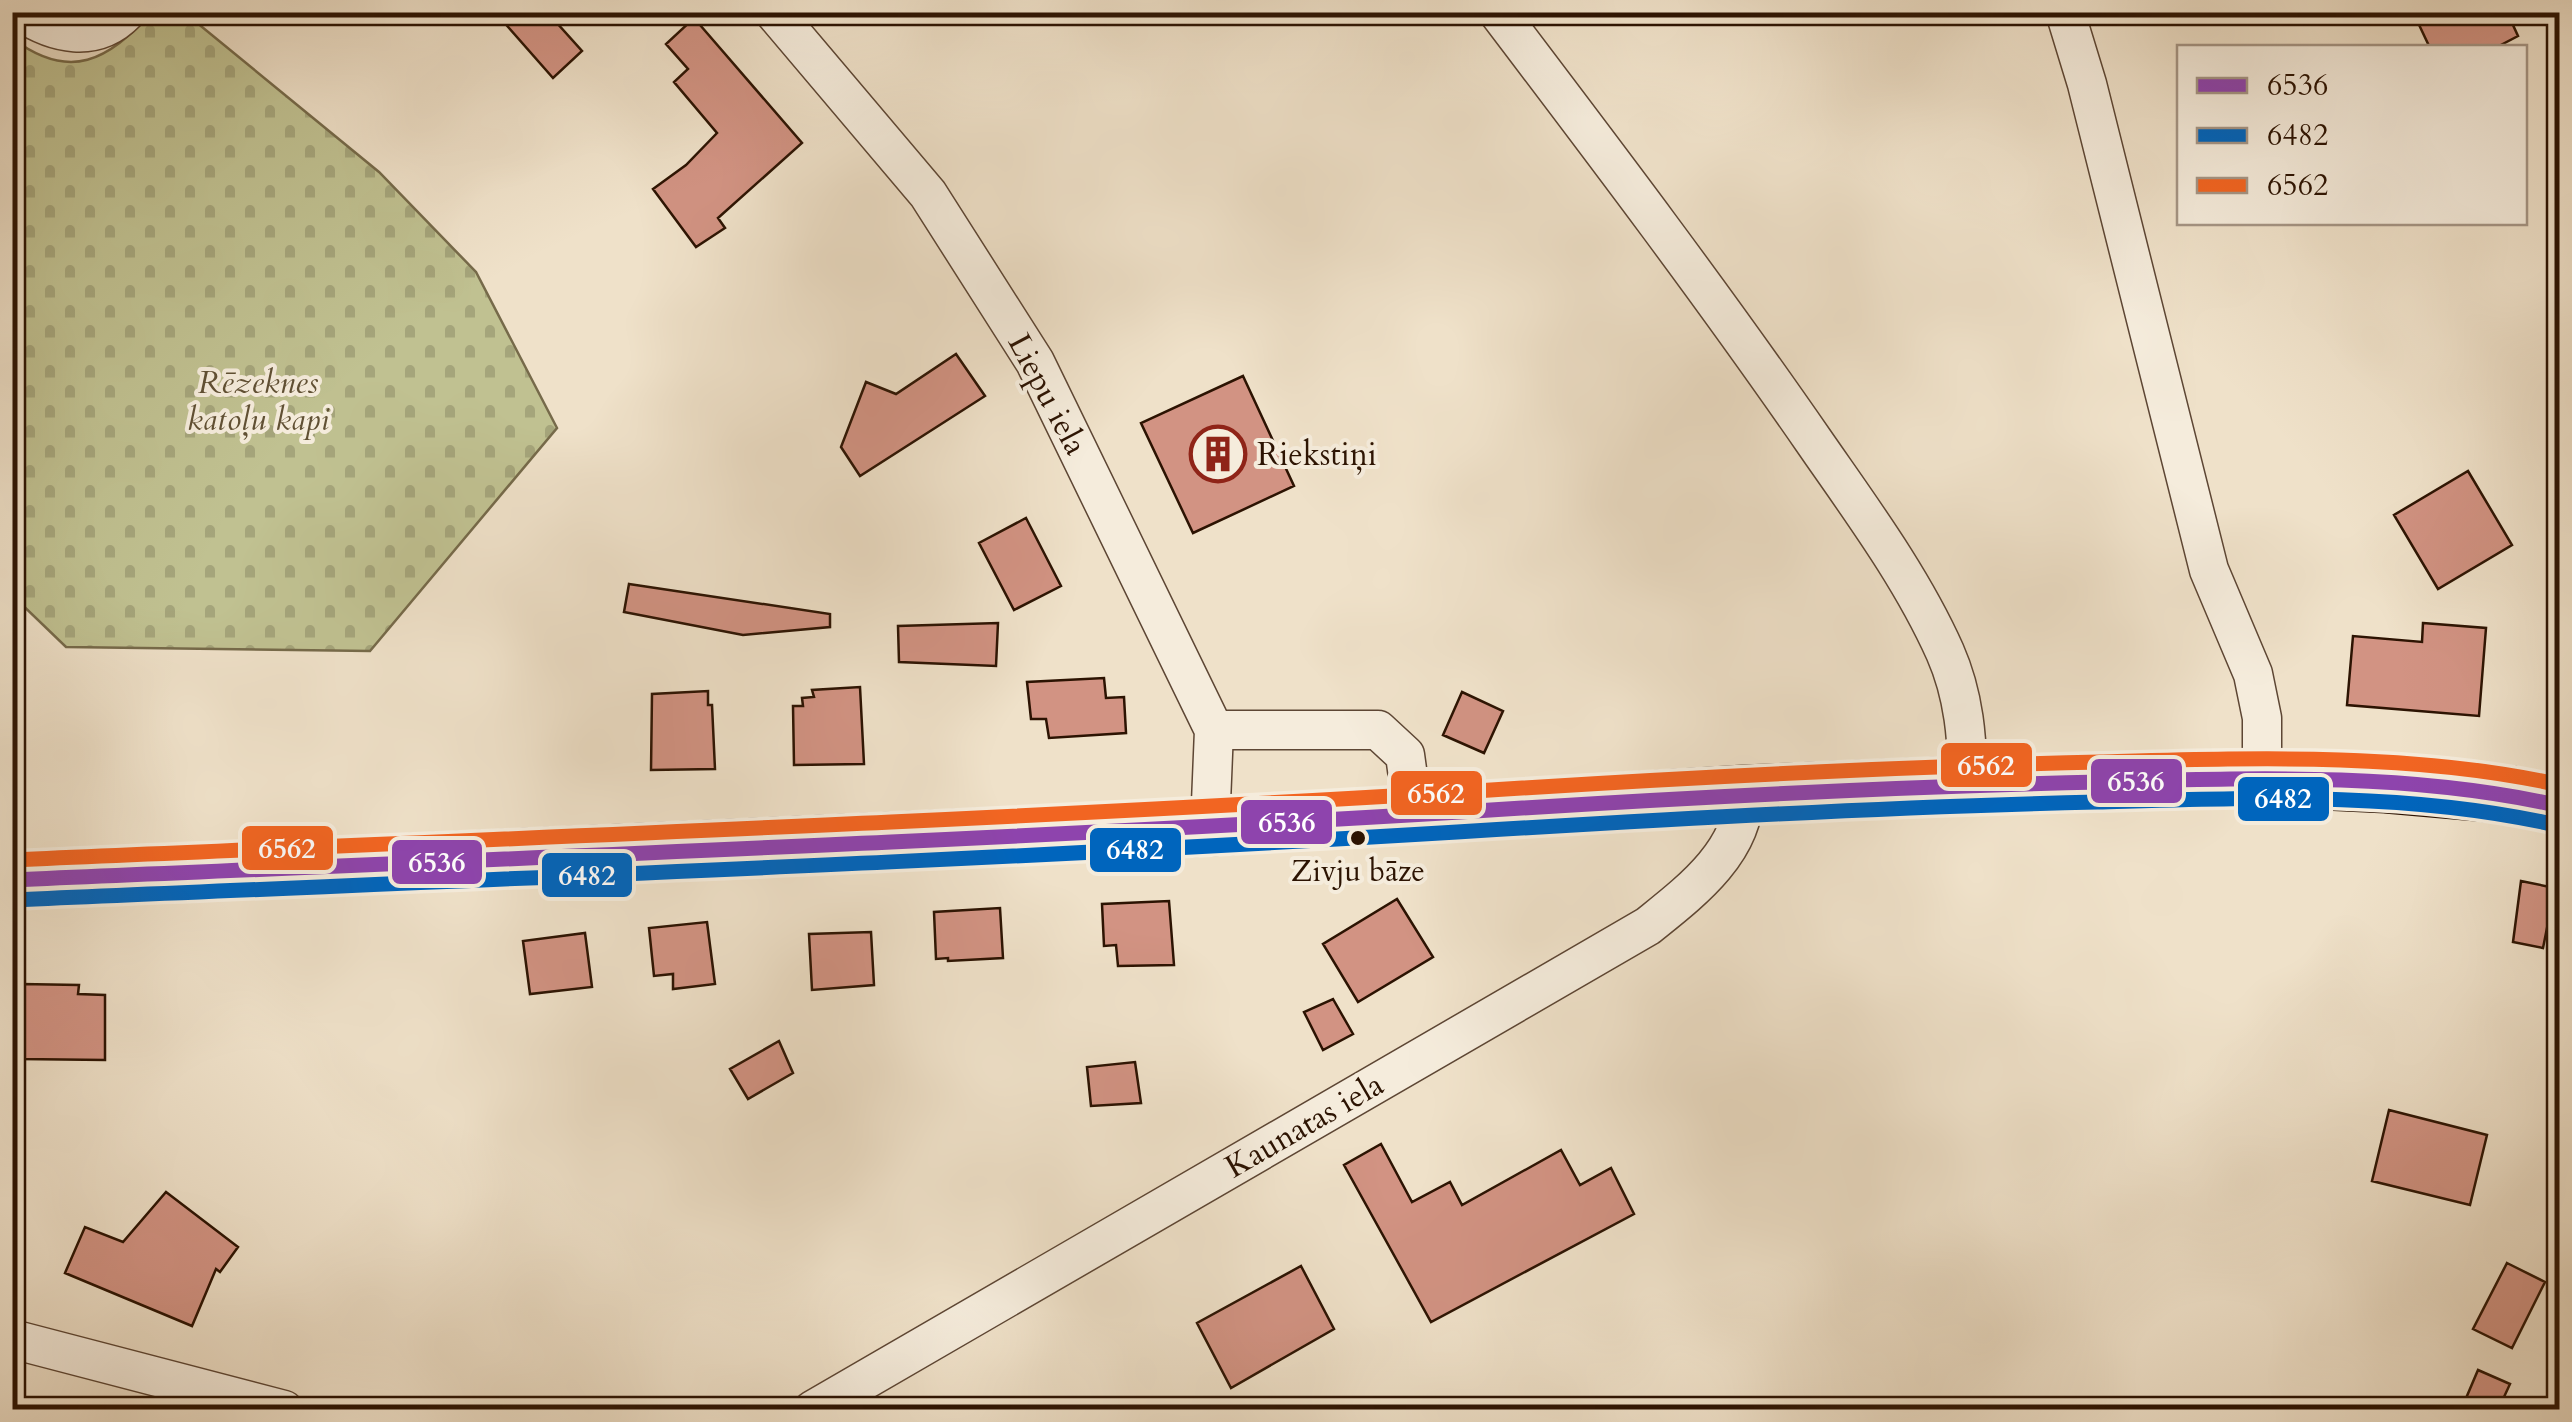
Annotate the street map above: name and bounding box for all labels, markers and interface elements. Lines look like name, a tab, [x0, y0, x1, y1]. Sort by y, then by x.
legend	[2177, 45, 2527, 225]
text: 6536	[2267, 65, 2328, 106]
text: 6482	[2267, 115, 2328, 156]
text: 6562	[2267, 165, 2328, 206]
street label: Liepu iela	[997, 326, 1098, 463]
park label: Rēzeknes katoļu kapi	[187, 361, 329, 442]
building icon: Riekstiņi	[1188, 424, 1248, 484]
place label: Riekstiņi	[1257, 433, 1377, 477]
line badge: 6562	[1939, 741, 2034, 789]
text: 6562	[1957, 747, 2015, 785]
line badge: 6536	[2089, 757, 2184, 805]
text: 6536	[2107, 763, 2165, 801]
line badge: 6562	[1389, 769, 1484, 817]
text: 6562	[1407, 775, 1465, 813]
line badge: 6482	[2236, 775, 2331, 823]
text: 6482	[2254, 780, 2312, 818]
line badge: 6536	[1239, 798, 1334, 846]
text: 6536	[1258, 804, 1316, 842]
line badge: 6562	[240, 824, 335, 872]
line badge: 6482	[1088, 826, 1183, 874]
marker: Zivju bāze	[1348, 828, 1368, 848]
text: 6562	[258, 830, 316, 868]
text: 6482	[1106, 831, 1164, 869]
line badge: 6536	[390, 838, 484, 886]
text: 6536	[408, 844, 466, 882]
line badge: 6482	[540, 851, 634, 899]
place label: Zivju bāze	[1291, 851, 1425, 892]
text: 6482	[558, 857, 616, 895]
street label: Kaunatas iela	[1217, 1063, 1392, 1189]

